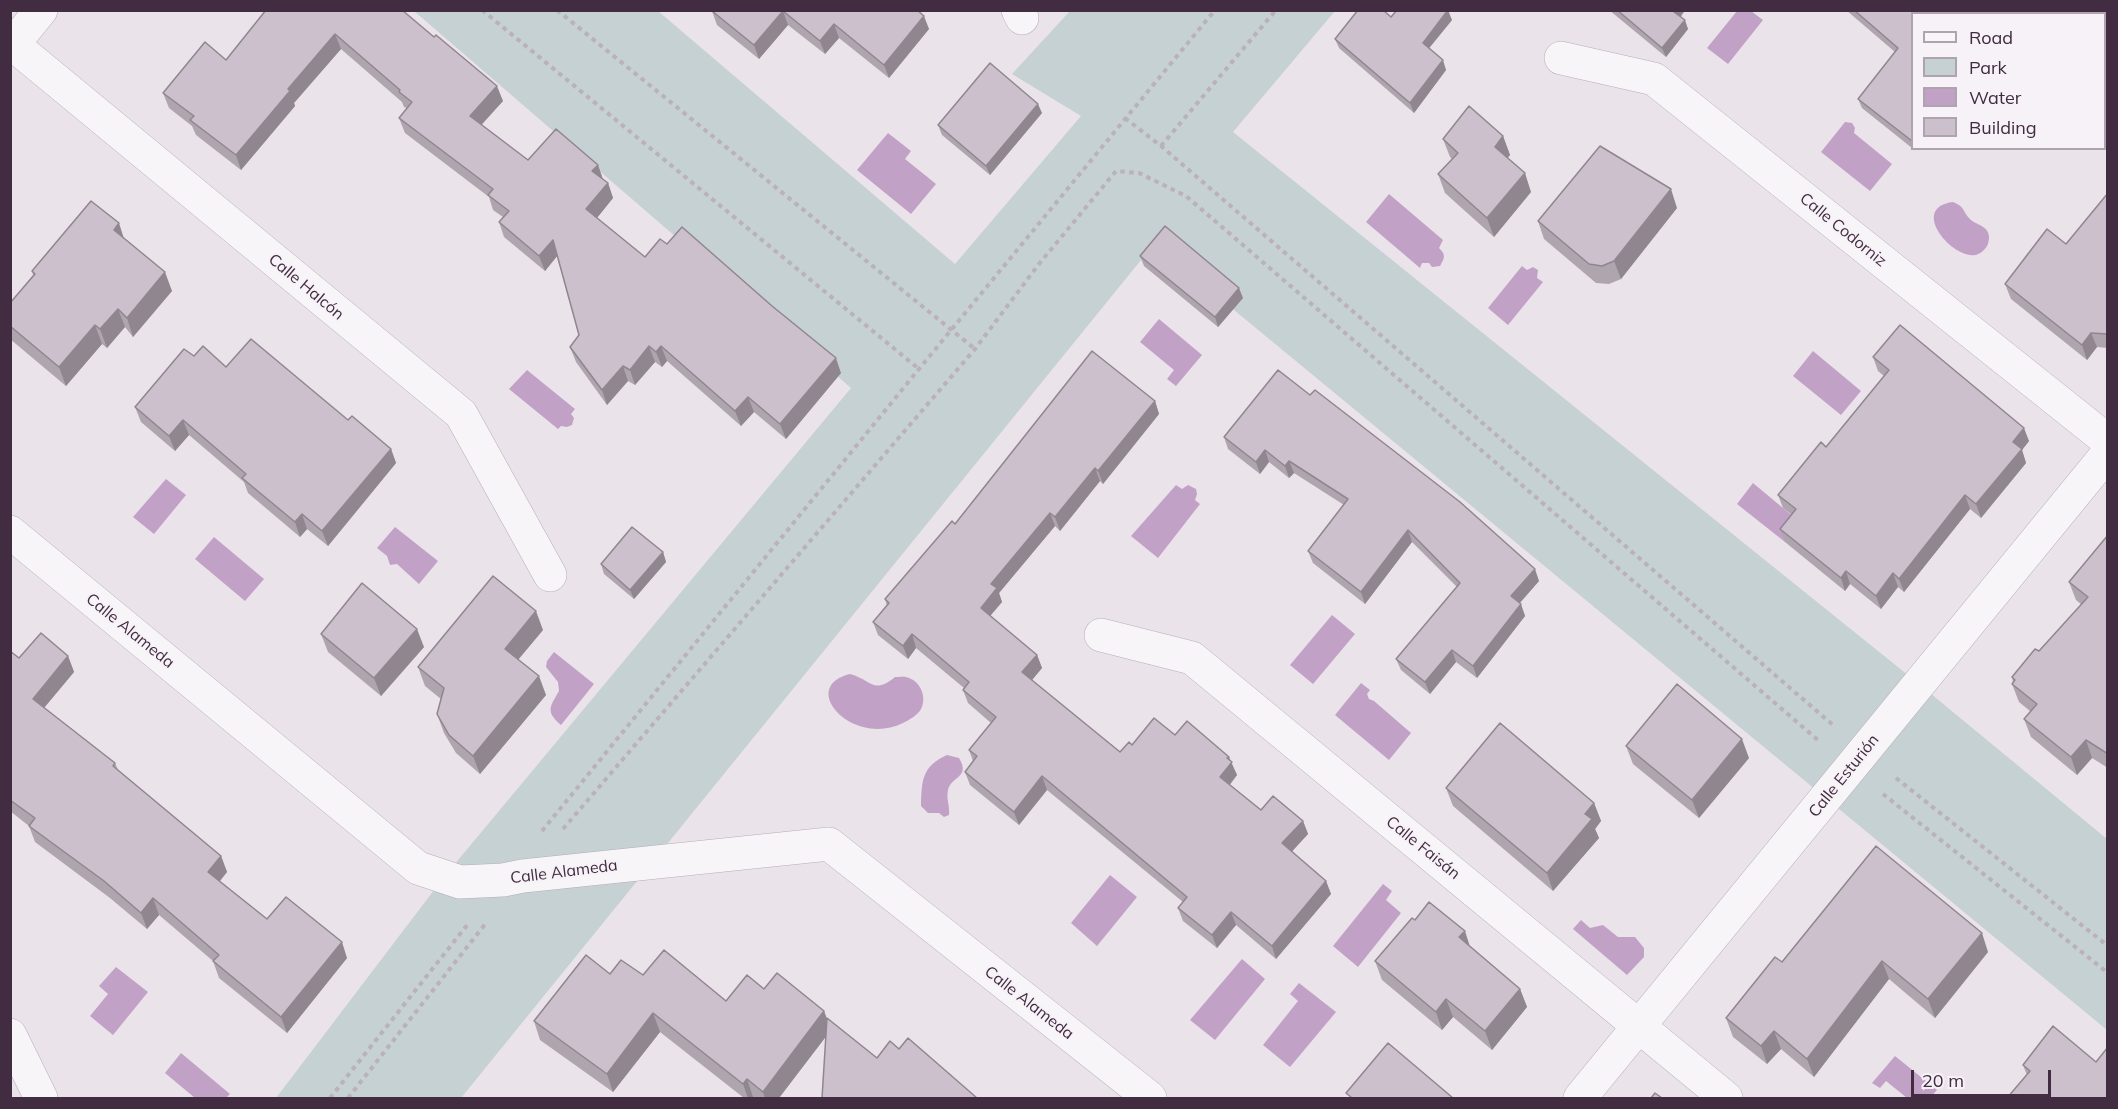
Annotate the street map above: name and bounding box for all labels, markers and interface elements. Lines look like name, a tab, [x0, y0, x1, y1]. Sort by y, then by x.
legend	[1911, 12, 2106, 150]
text: Road	[1969, 26, 2013, 49]
text: Park	[1969, 56, 2007, 79]
text: Water	[1969, 86, 2021, 109]
text: Building	[1969, 116, 2037, 139]
street label: Calle Codorniz	[1796, 189, 1890, 271]
street label: Calle Halcón	[264, 250, 348, 324]
street label: Calle Alameda	[82, 590, 178, 672]
street label: Calle Esturión	[1805, 731, 1883, 821]
street label: Calle Faisán	[1382, 812, 1464, 884]
street label: Calle Alameda	[509, 856, 619, 888]
street label: Calle Alameda	[981, 962, 1077, 1044]
scale bar	[1914, 1058, 2054, 1096]
text: 20 m	[1922, 1069, 1964, 1092]

